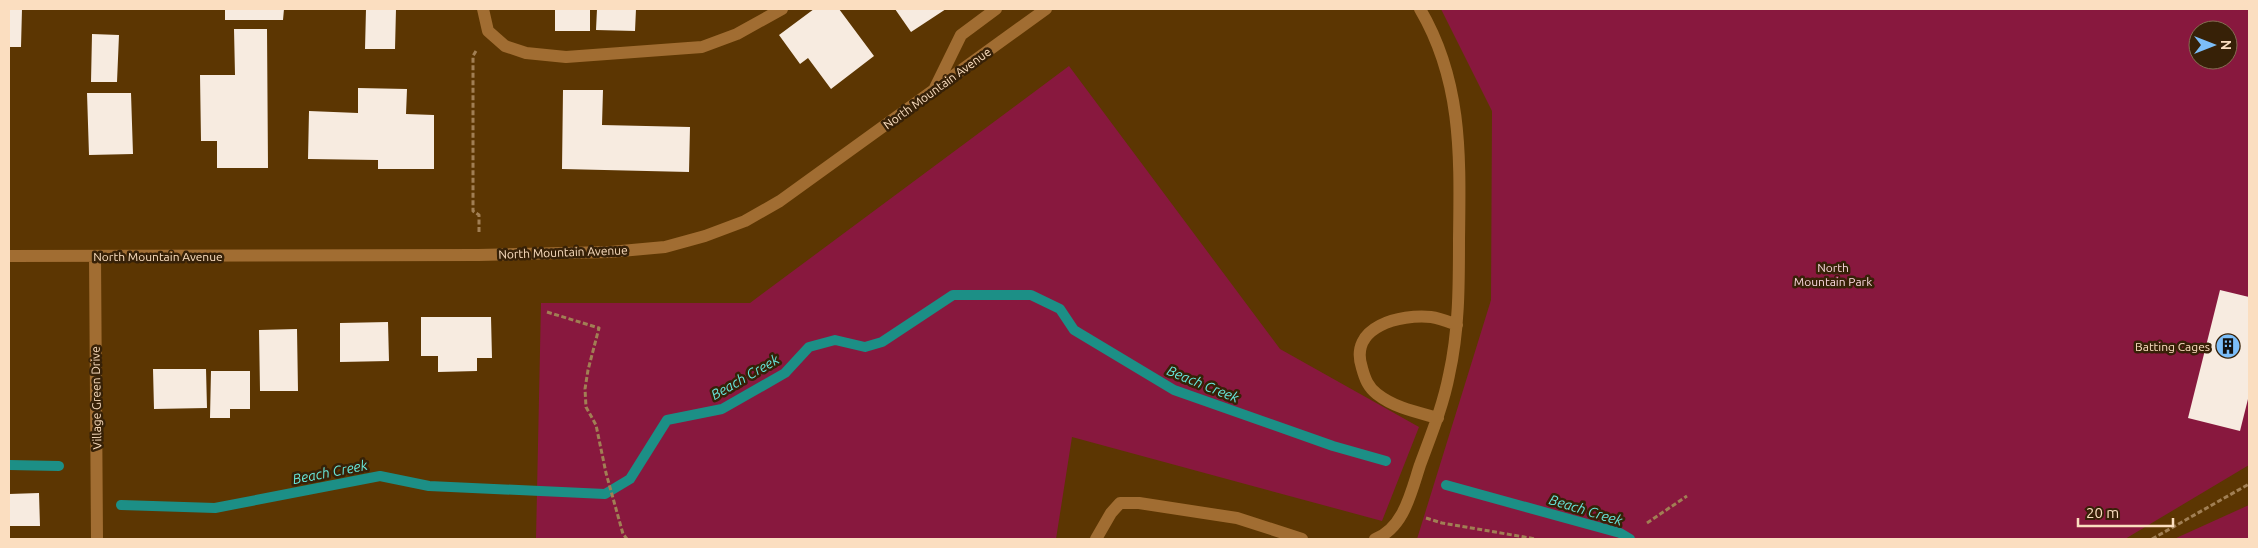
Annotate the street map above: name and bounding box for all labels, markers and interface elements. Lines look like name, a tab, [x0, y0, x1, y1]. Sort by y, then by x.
north arrow	[2188, 20, 2238, 70]
text: N	[2218, 40, 2234, 50]
street label: North Mountain Avenue	[881, 45, 993, 131]
street label: North Mountain Avenue	[498, 243, 628, 261]
street label: North Mountain Avenue	[93, 250, 223, 263]
park label: North Mountain Park	[1794, 261, 1872, 288]
building icon: Batting Cages	[2215, 333, 2241, 359]
place label: Batting Cages	[2135, 340, 2210, 353]
street label: Village Green Drive	[89, 346, 103, 450]
water label: Beach Creek	[708, 351, 783, 403]
water label: Beach Creek	[1165, 362, 1242, 406]
water label: Beach Creek	[291, 457, 370, 487]
water label: Beach Creek	[1547, 491, 1626, 529]
scale bar	[2078, 496, 2173, 528]
text: 20 m	[2086, 504, 2119, 521]

